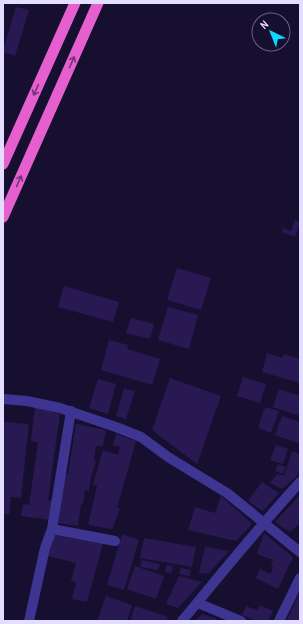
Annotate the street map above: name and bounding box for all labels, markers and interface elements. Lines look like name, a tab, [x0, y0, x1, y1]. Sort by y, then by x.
north arrow	[251, 12, 291, 52]
text: N	[257, 17, 271, 32]
one-way arrow	[69, 57, 76, 69]
one-way arrow	[32, 83, 39, 95]
one-way arrow	[16, 175, 23, 187]

